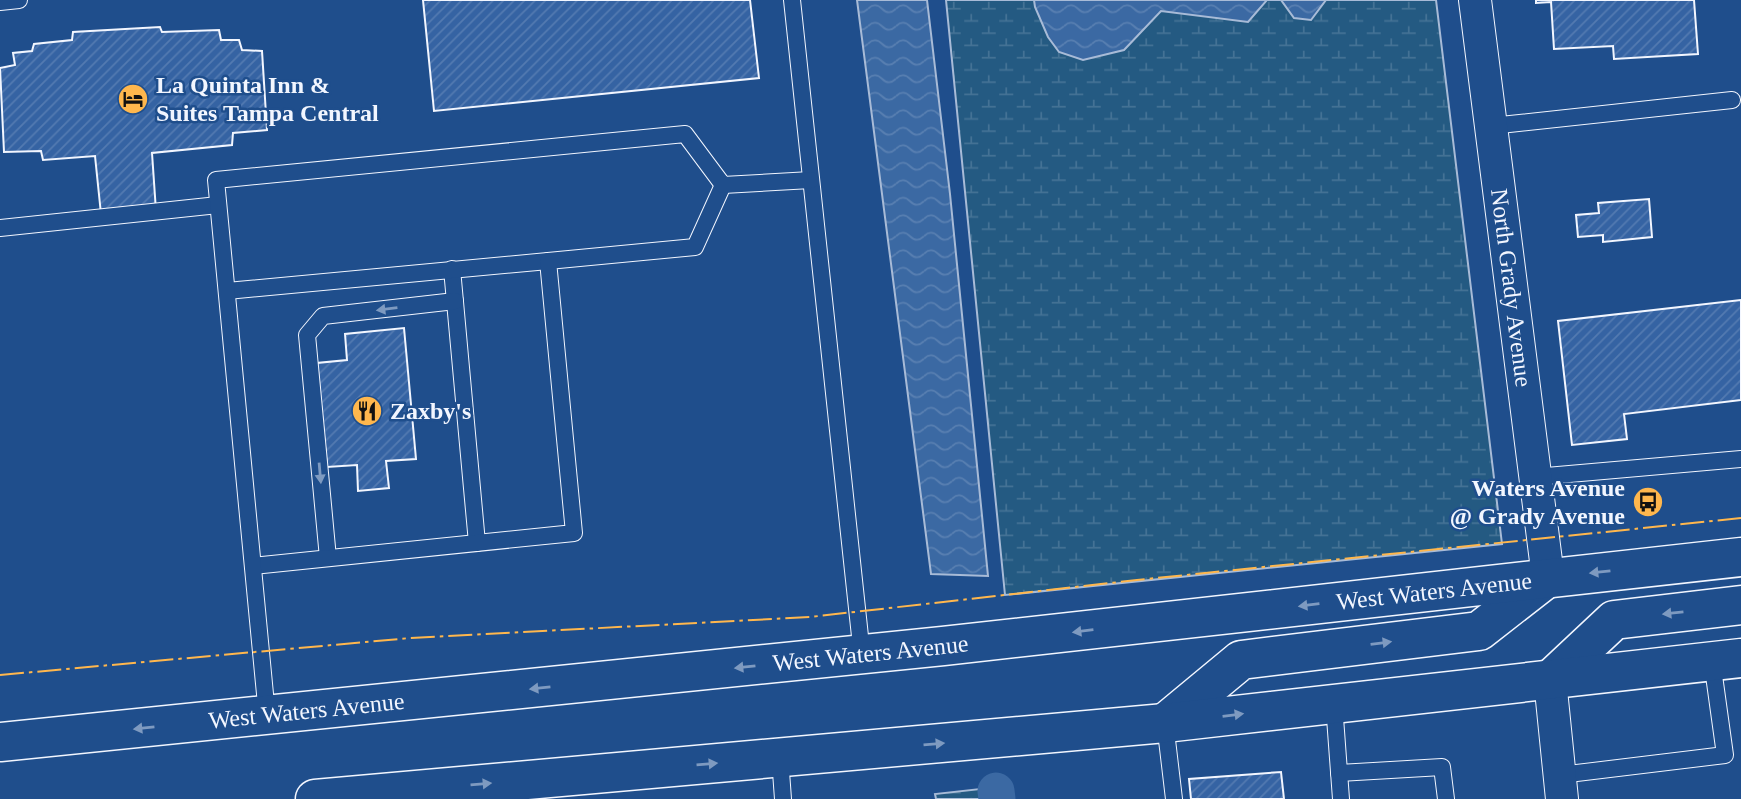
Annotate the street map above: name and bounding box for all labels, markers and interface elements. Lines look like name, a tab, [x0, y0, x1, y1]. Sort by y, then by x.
place label: La Quinta Inn & Suites Tampa Central	[156, 72, 379, 126]
hotel icon: La Quinta Inn & Suites Tampa Central	[116, 82, 150, 116]
street label: North Grady Avenue	[1486, 187, 1537, 388]
one-way arrow	[376, 303, 398, 314]
restaurant icon: Zaxby's	[350, 394, 384, 428]
place label: Zaxby's	[390, 398, 471, 424]
one-way arrow	[315, 462, 326, 484]
place label: Waters Avenue @ Grady Avenue	[1450, 475, 1625, 530]
bus stop icon: Waters Avenue @ Grady Avenue	[1631, 485, 1665, 519]
street label: West Waters Avenue	[1335, 567, 1533, 615]
one-way arrow	[1589, 567, 1611, 578]
one-way arrow	[1298, 599, 1320, 610]
one-way arrow	[1662, 608, 1684, 619]
one-way arrow	[1072, 625, 1094, 636]
street label: West Waters Avenue	[771, 630, 970, 676]
one-way arrow	[1370, 637, 1392, 648]
one-way arrow	[734, 662, 756, 673]
one-way arrow	[528, 683, 550, 694]
street label: West Waters Avenue	[207, 688, 406, 734]
one-way arrow	[1223, 709, 1245, 720]
one-way arrow	[133, 722, 155, 733]
one-way arrow	[923, 739, 945, 750]
one-way arrow	[696, 759, 718, 770]
one-way arrow	[470, 779, 492, 790]

